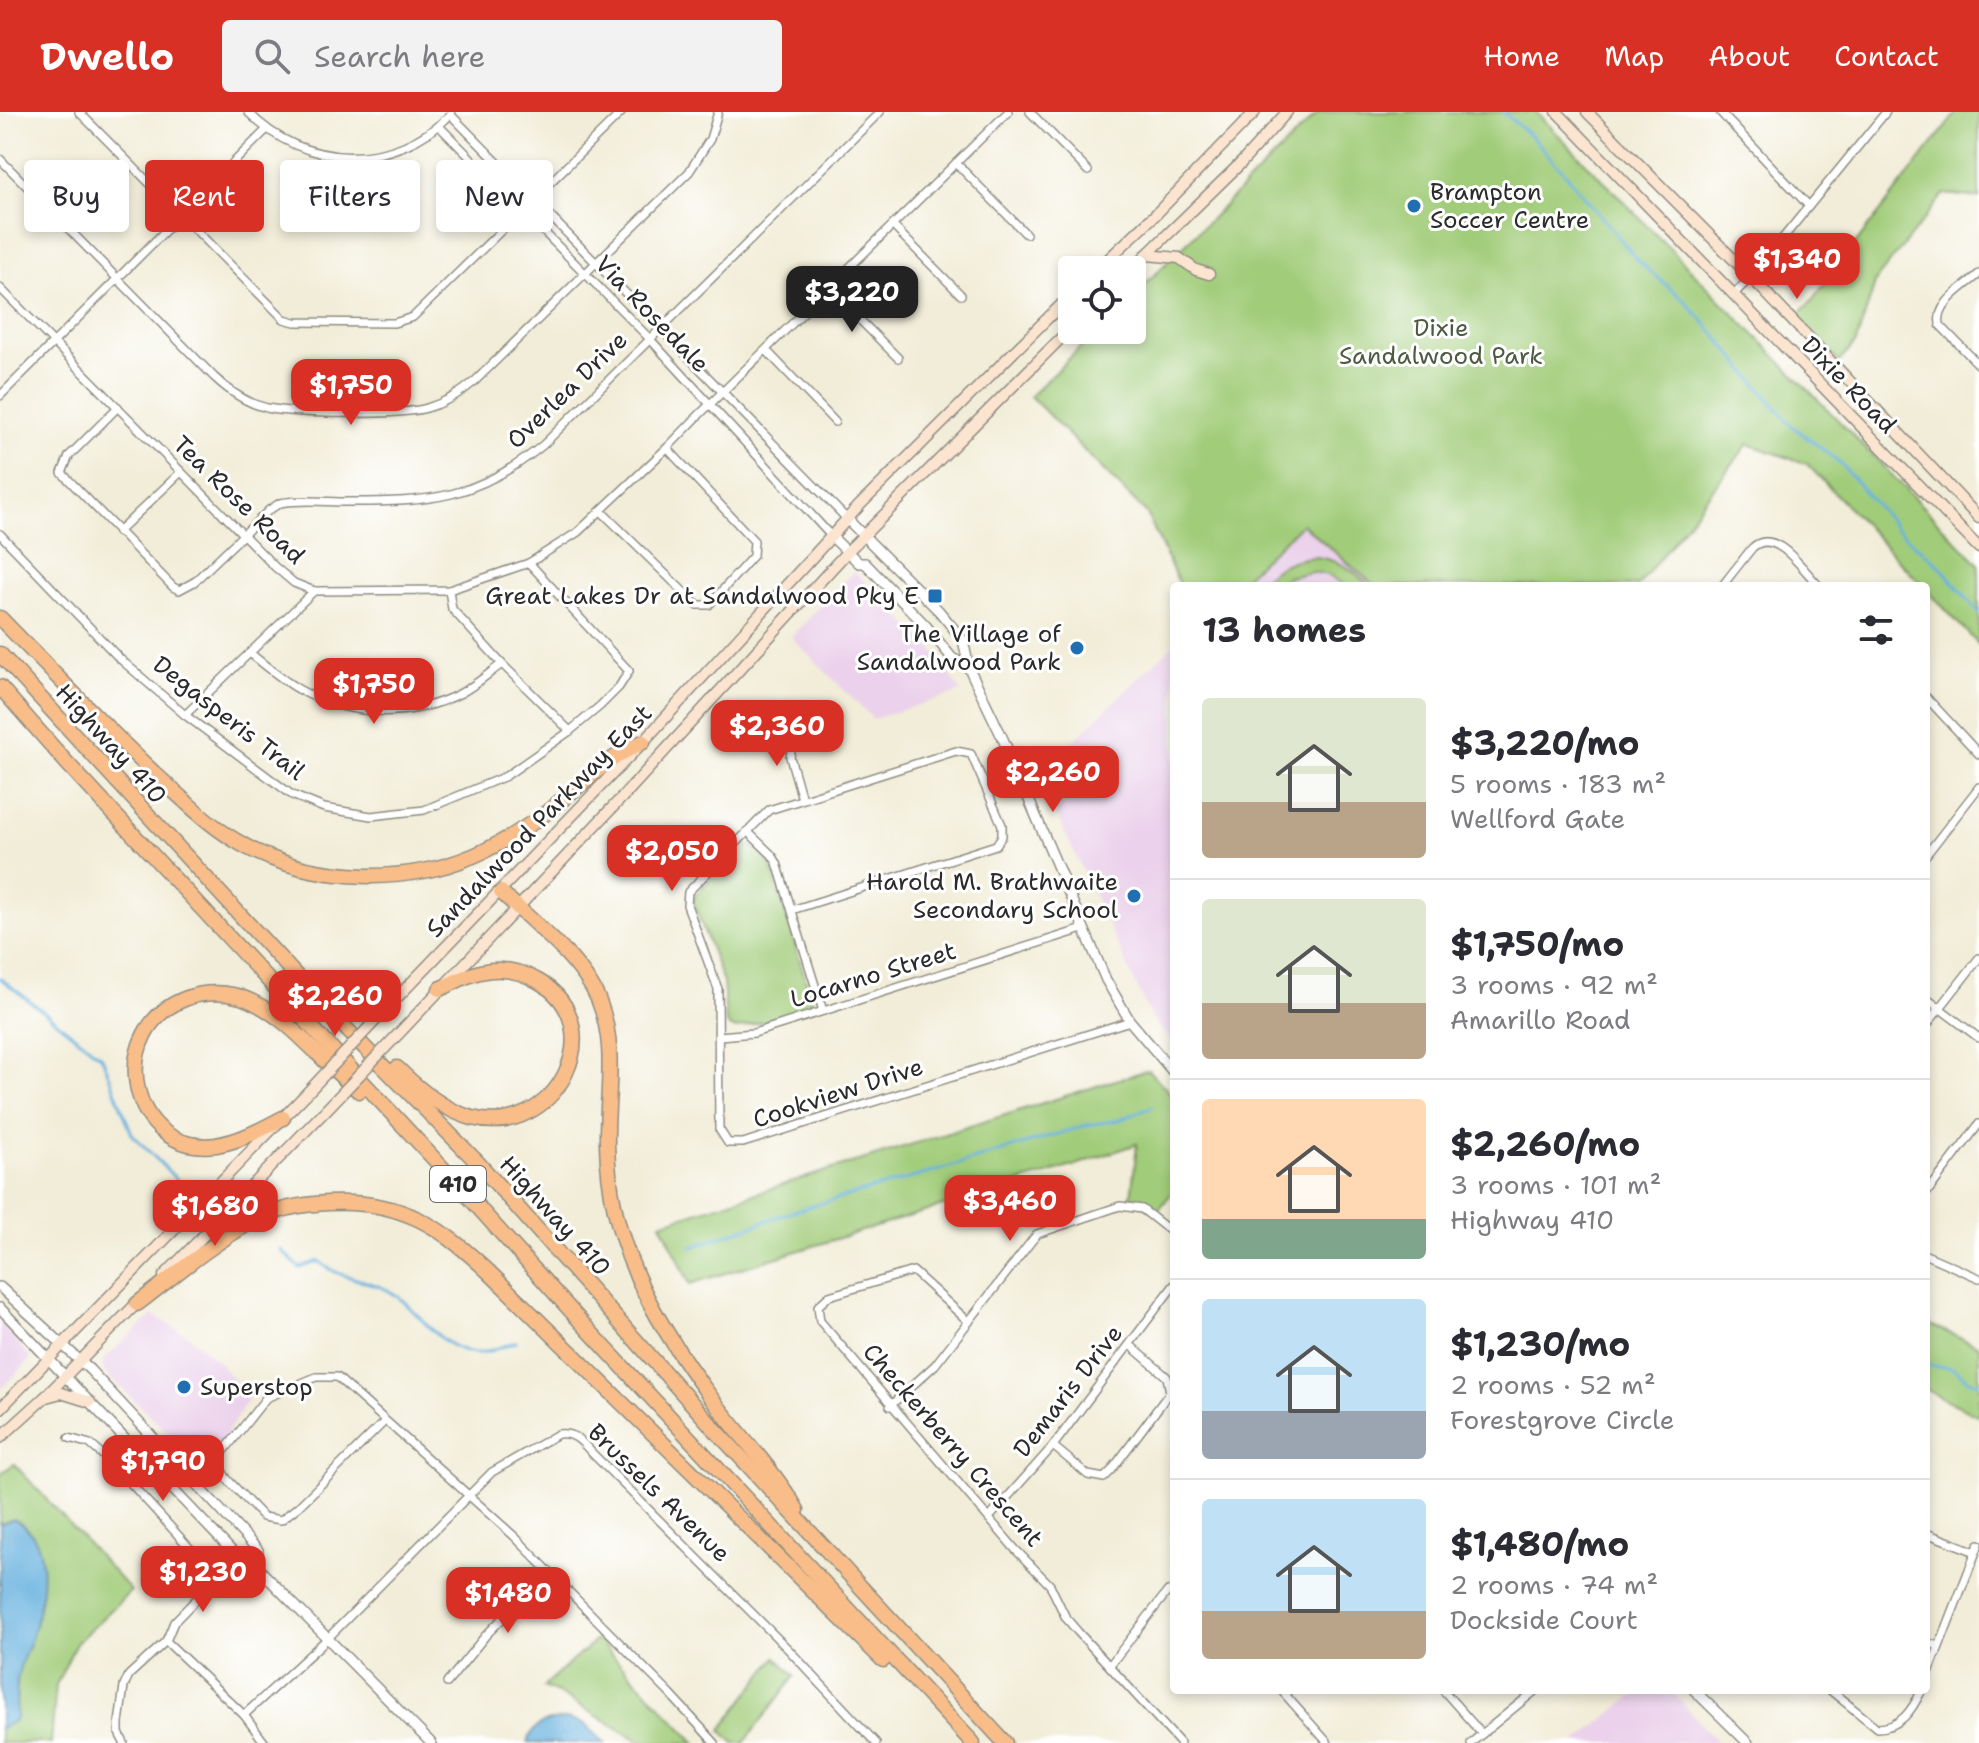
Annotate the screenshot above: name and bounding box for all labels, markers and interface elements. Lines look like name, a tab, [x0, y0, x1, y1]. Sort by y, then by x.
search box	[222, 20, 782, 92]
text: Dwello	[40, 31, 174, 82]
icon: search	[250, 34, 294, 78]
text: Search here	[314, 36, 486, 77]
text: Home	[1483, 37, 1560, 75]
text: Map	[1604, 37, 1664, 75]
text: About	[1708, 37, 1790, 75]
text: Contact	[1834, 37, 1939, 75]
chip: Buy	[24, 160, 129, 232]
chip: Rent	[145, 160, 264, 232]
chip: Filters	[280, 160, 420, 232]
chip: New	[436, 160, 553, 232]
place label: Brampton Soccer Centre	[1430, 176, 1589, 236]
marker: Brampton Soccer Centre	[1405, 197, 1423, 215]
pin: $1,340	[1732, 233, 1862, 301]
text: $1,340	[1753, 241, 1841, 276]
street label: Via Rosedale	[588, 248, 716, 380]
map controls	[1058, 256, 1146, 344]
button: locate	[1058, 256, 1146, 344]
pin: $3,220	[787, 266, 917, 334]
text: $3,220	[804, 274, 900, 309]
park label: Dixie Sandalwood Park	[1339, 312, 1543, 372]
street label: Overlea Drive	[500, 324, 634, 456]
street label: Dixie Road	[1795, 329, 1903, 441]
pin: $1,750	[286, 359, 416, 427]
text: $1,750	[309, 367, 393, 402]
street label: Tea Rose Road	[166, 429, 312, 571]
place label: Great Lakes Dr at Sandalwood Pky E	[485, 580, 919, 612]
marker: Great Lakes Dr at Sandalwood Pky E	[926, 587, 944, 605]
text: 13 homes	[1202, 607, 1366, 653]
icon: filters	[1854, 608, 1898, 652]
place label: The Village of Sandalwood Park	[857, 618, 1062, 678]
marker: The Village of Sandalwood Park	[1068, 639, 1086, 657]
street label: Degasperis Trail	[146, 649, 312, 788]
pin: $1,750	[309, 658, 439, 726]
text: $1,750	[332, 666, 416, 701]
street label: Highway 410	[48, 677, 174, 811]
street label: Sandalwood Parkway East	[419, 698, 659, 944]
pin: $2,360	[712, 700, 842, 768]
text: $2,360	[729, 708, 825, 743]
text: $3,220/mo	[1450, 720, 1640, 766]
icon: home	[1266, 730, 1362, 826]
pin: $2,260	[988, 746, 1118, 814]
text: $2,260	[1005, 754, 1101, 789]
text: 5 rooms · 183 m²	[1450, 766, 1666, 801]
text: Wellford Gate	[1450, 801, 1625, 836]
pin: $2,050	[607, 825, 737, 893]
text: $2,050	[625, 833, 719, 868]
place label: Harold M. Brathwaite Secondary School	[866, 866, 1119, 926]
marker: Harold M. Brathwaite Secondary School	[1125, 887, 1143, 905]
text: $1,750/mo	[1450, 921, 1624, 967]
icon: home	[1266, 931, 1362, 1027]
street label: Locarno Street	[786, 935, 960, 1015]
text: 3 rooms · 92 m²	[1450, 967, 1658, 1002]
pin: $2,260	[270, 970, 400, 1038]
text: $2,260	[287, 978, 383, 1013]
text: Amarillo Road	[1450, 1002, 1630, 1037]
street label: Cookview Drive	[749, 1050, 927, 1136]
text: $2,260/mo	[1450, 1121, 1640, 1167]
icon: home	[1266, 1131, 1362, 1227]
street label: Highway 410	[492, 1149, 618, 1283]
road number: 410	[430, 1166, 486, 1202]
text: 3 rooms · 101 m²	[1450, 1167, 1661, 1202]
pin: $3,460	[945, 1175, 1075, 1243]
pin: $1,680	[150, 1180, 280, 1248]
text: $3,460	[962, 1183, 1058, 1218]
text: $1,680	[171, 1188, 259, 1223]
text: Highway 410	[1450, 1202, 1614, 1237]
street label: Demaris Drive	[1006, 1318, 1130, 1464]
text: $1,230/mo	[1450, 1321, 1630, 1367]
icon: home	[1266, 1331, 1362, 1427]
street label: Checkerberry Crescent	[856, 1336, 1050, 1554]
text: 2 rooms · 52 m²	[1450, 1367, 1656, 1402]
place label: Superstop	[200, 1371, 313, 1403]
marker: Superstop	[175, 1378, 193, 1396]
text: Forestgrove Circle	[1450, 1402, 1674, 1437]
street label: Brussels Avenue	[581, 1417, 737, 1569]
pin: $1,790	[98, 1435, 228, 1503]
text: $1,790	[120, 1443, 206, 1478]
text: $1,480/mo	[1450, 1521, 1629, 1567]
icon: home	[1266, 1531, 1362, 1627]
pin: $1,230	[138, 1546, 268, 1614]
text: $1,230	[159, 1554, 247, 1589]
pin: $1,480	[443, 1567, 573, 1635]
text: 2 rooms · 74 m²	[1450, 1567, 1658, 1602]
text: $1,480	[464, 1575, 552, 1610]
text: Dockside Court	[1450, 1602, 1638, 1637]

